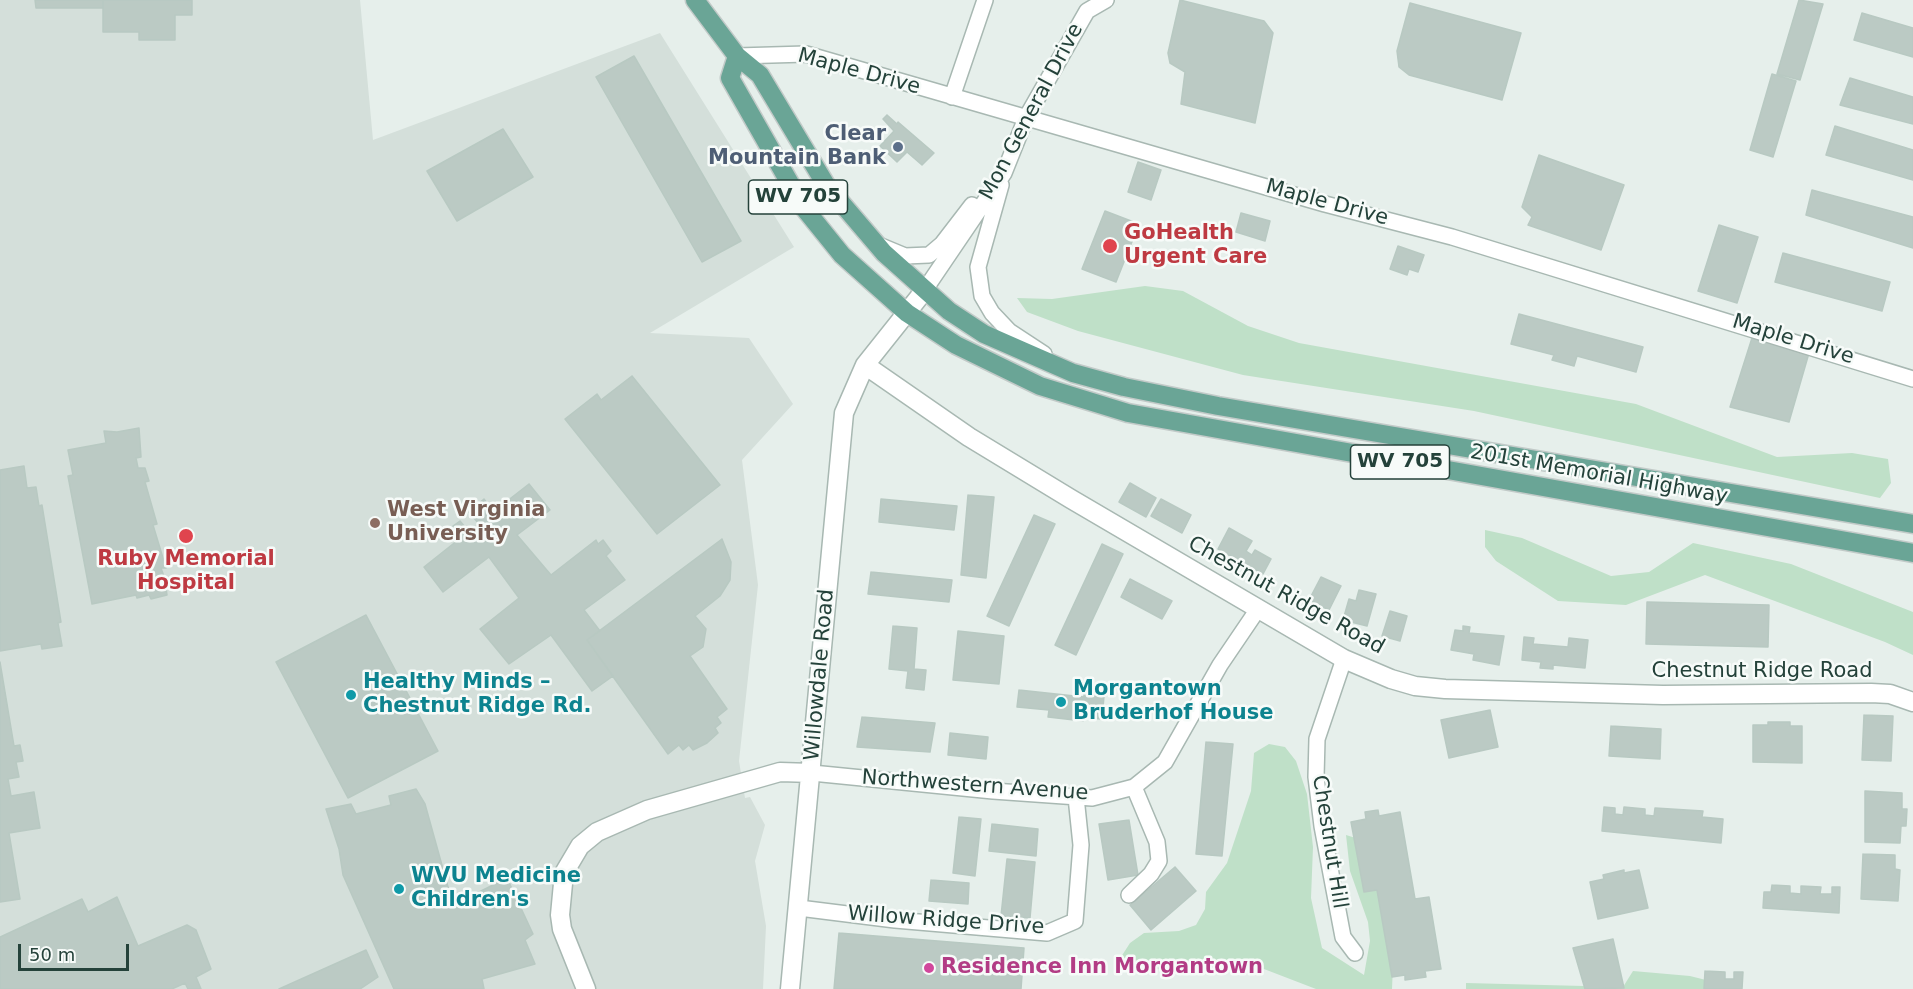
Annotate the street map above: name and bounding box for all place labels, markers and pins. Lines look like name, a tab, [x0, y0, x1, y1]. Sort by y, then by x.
place label: Clear Mountain Bank	[708, 122, 886, 172]
marker: Clear Mountain Bank	[891, 140, 905, 154]
place label: GoHealth Urgent Care	[1124, 221, 1267, 271]
marker: GoHealth Urgent Care	[1101, 237, 1119, 255]
place label: West Virginia University	[387, 498, 545, 548]
marker: West Virginia University	[368, 516, 382, 530]
marker: Ruby Memorial Hospital	[177, 527, 195, 545]
place label: Ruby Memorial Hospital	[97, 547, 275, 597]
place label: Healthy Minds – Chestnut Ridge Rd.	[363, 670, 592, 720]
place label: Morgantown Bruderhof House	[1073, 677, 1273, 727]
marker: Healthy Minds – Chestnut Ridge Rd.	[344, 688, 358, 702]
marker: Morgantown Bruderhof House	[1054, 695, 1068, 709]
place label: WVU Medicine Children's	[411, 864, 581, 914]
marker: WVU Medicine Children's	[392, 882, 406, 896]
place label: Residence Inn Morgantown	[941, 955, 1263, 981]
marker: Residence Inn Morgantown	[922, 961, 936, 975]

